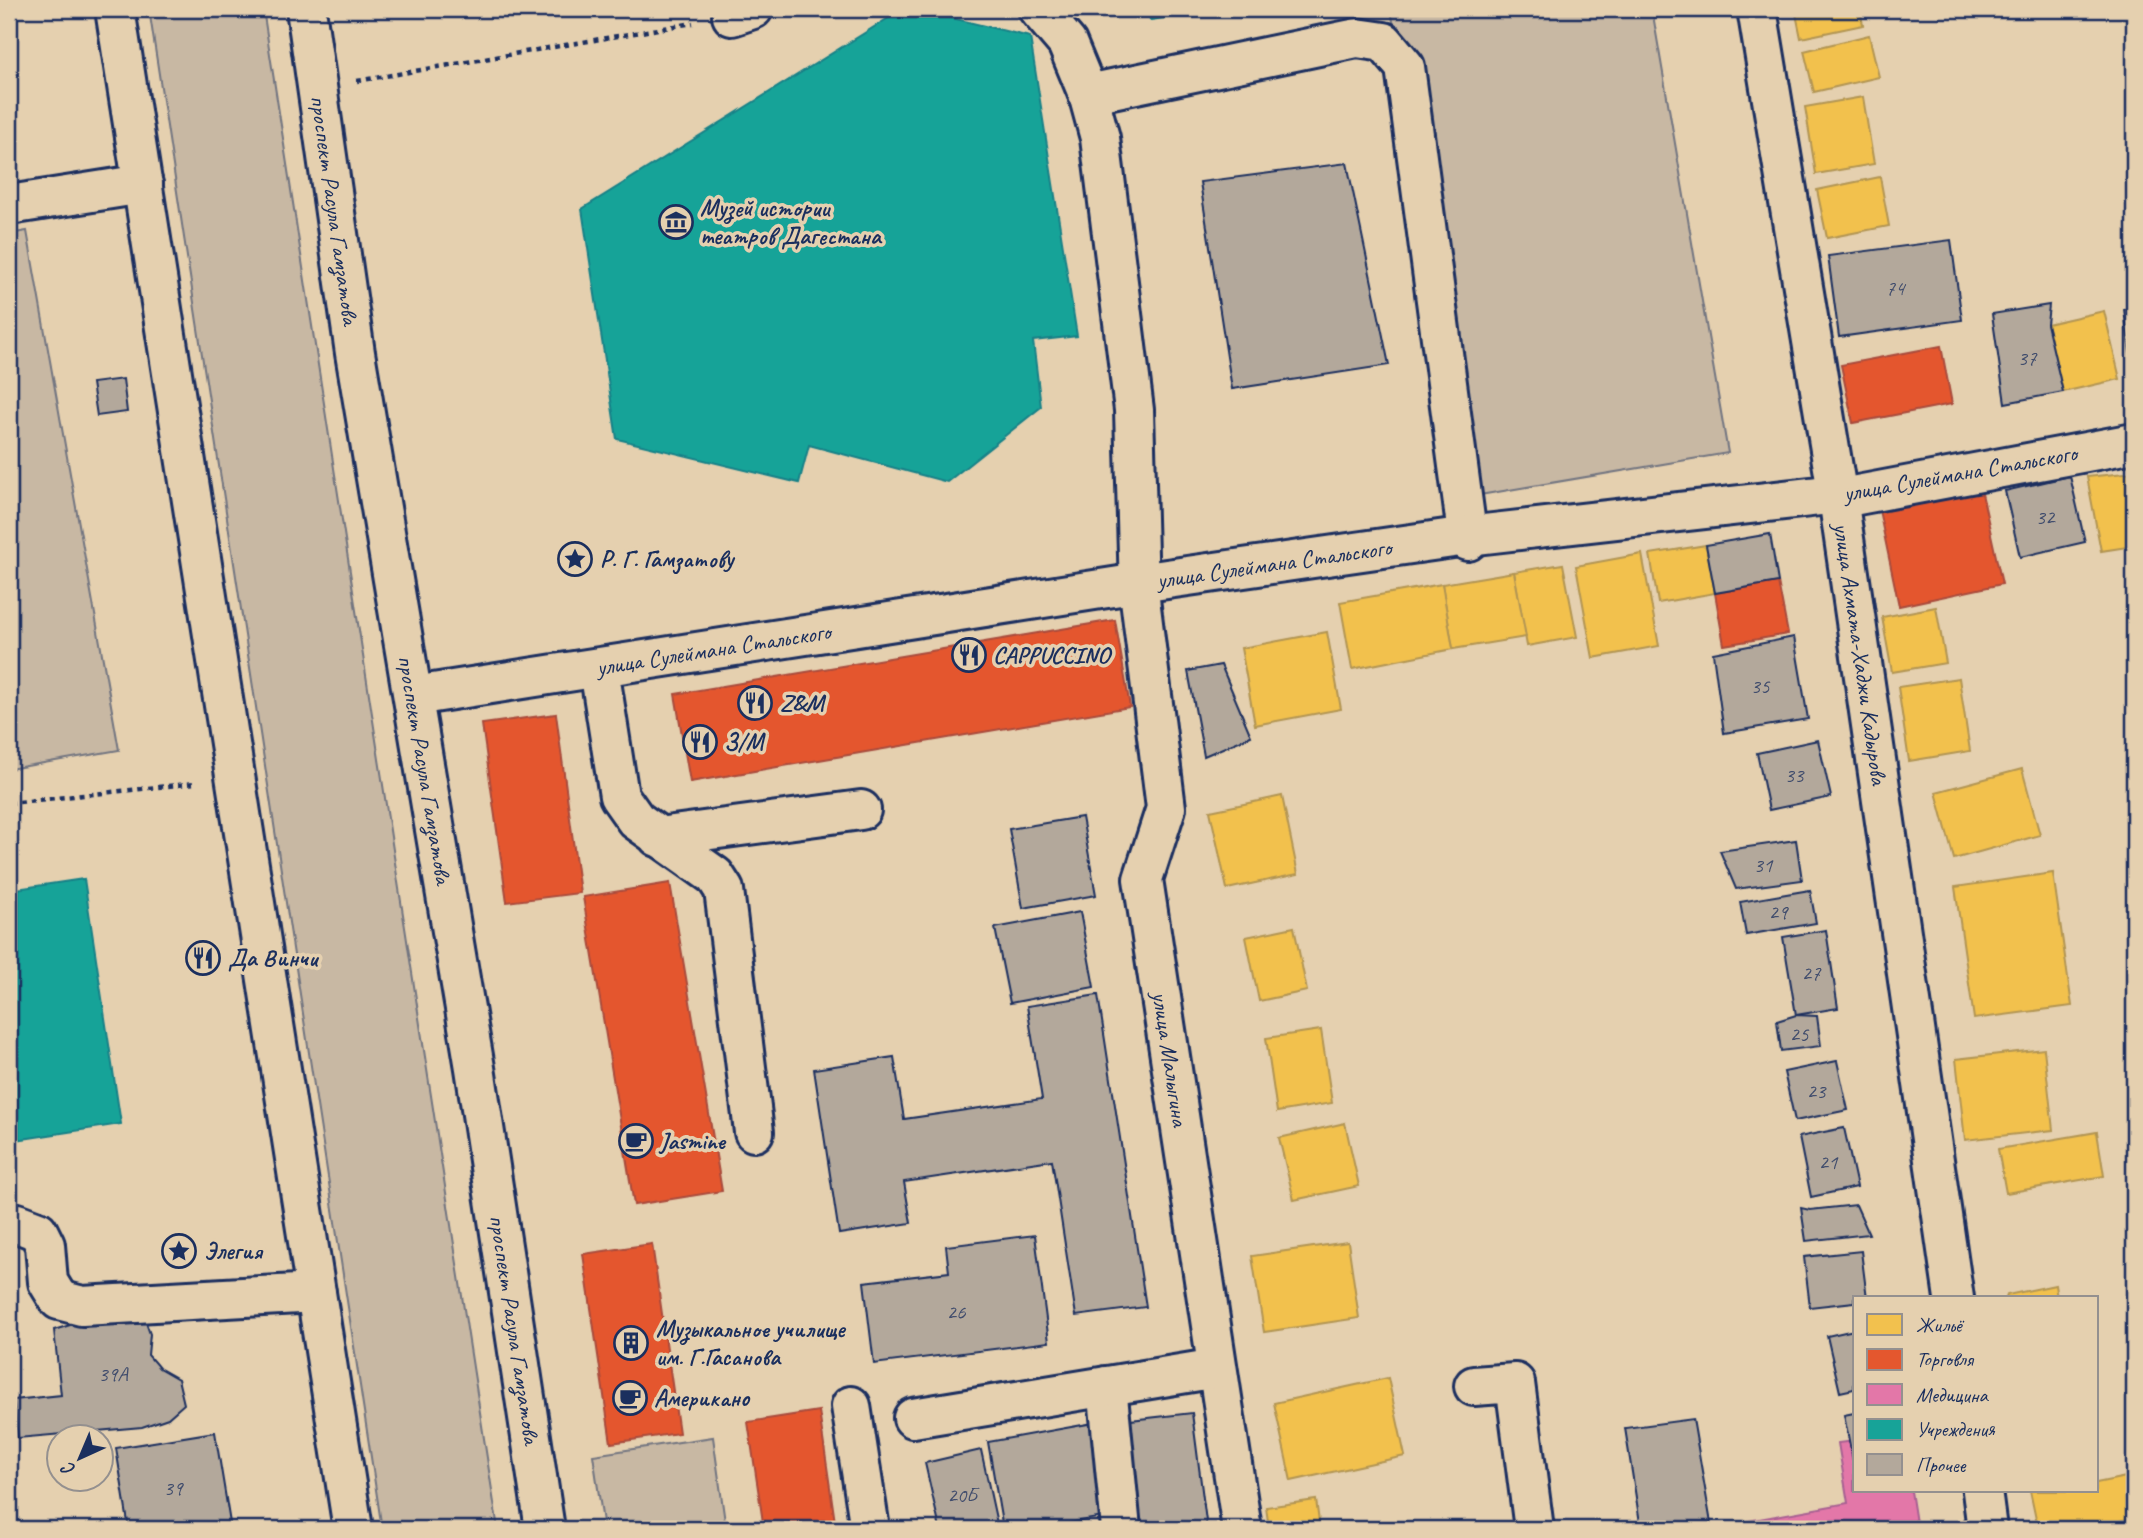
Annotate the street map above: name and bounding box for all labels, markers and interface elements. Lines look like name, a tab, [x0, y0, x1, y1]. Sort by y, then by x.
street label: проспект Расула Гамзатова	[303, 93, 366, 329]
place label: Музей истории театров Дагестана	[700, 193, 883, 251]
museum icon: Музей истории театров Дагестана	[657, 203, 695, 241]
house number: 74	[1886, 275, 1907, 301]
house number: 37	[2018, 345, 2038, 371]
street label: улица Сулеймана Стальского	[1839, 437, 2081, 509]
house number: 32	[2036, 504, 2056, 530]
street label: улица Ахмата-Хаджи Кадырова	[1827, 519, 1895, 788]
street label: улица Сулеймана Стальского	[1153, 532, 1396, 596]
place icon: Р. Г. Гамзатову	[556, 540, 594, 578]
place label: Р. Г. Гамзатову	[600, 544, 736, 575]
street label: улица Сулеймана Стальского	[592, 616, 835, 683]
restaurant icon: CAPPUCCINO	[950, 636, 988, 674]
place label: CAPPUCCINO	[993, 640, 1112, 670]
street label: проспект Расула Гамзатова	[391, 653, 459, 888]
house number: 35	[1751, 673, 1771, 699]
restaurant icon: Z&M	[736, 684, 774, 722]
place label: Z&M	[780, 688, 827, 718]
restaurant icon: З/М	[681, 723, 719, 761]
place label: З/М	[724, 727, 766, 757]
house number: 33	[1785, 762, 1805, 788]
house number: 31	[1754, 852, 1774, 878]
house number: 29	[1769, 899, 1789, 925]
restaurant icon: Да Винчи	[184, 939, 222, 977]
place label: Да Винчи	[228, 943, 320, 973]
house number: 27	[1802, 960, 1822, 986]
street label: улица Малыгина	[1145, 988, 1196, 1130]
house number: 25	[1790, 1021, 1810, 1047]
house number: 23	[1807, 1078, 1827, 1104]
cafe icon: Jasmine	[617, 1122, 655, 1160]
place label: Jasmine	[658, 1126, 727, 1156]
house number: 21	[1819, 1149, 1839, 1175]
street label: проспект Расула Гамзатова	[483, 1213, 547, 1448]
place icon: Элегия	[160, 1232, 198, 1270]
place label: Элегия	[204, 1236, 264, 1266]
legend	[1853, 1296, 2098, 1492]
house number: 26	[947, 1299, 966, 1325]
text: Жильё	[1916, 1312, 1965, 1338]
place label: Музыкальное училище им. Г.Гасанова	[656, 1314, 846, 1372]
building icon: Музыкальное училище им. Г.Гасанова	[612, 1324, 650, 1362]
text: Торговля	[1916, 1346, 1975, 1372]
house number: 39А	[98, 1361, 129, 1387]
cafe icon: Американо	[611, 1379, 649, 1417]
text: Медицина	[1916, 1382, 1989, 1408]
place label: Американо	[654, 1383, 751, 1413]
text: Учреждения	[1916, 1416, 1996, 1442]
north arrow	[46, 1422, 116, 1492]
text: Прочее	[1916, 1452, 1967, 1478]
text: С	[55, 1456, 81, 1481]
house number: 39	[164, 1475, 184, 1501]
house number: 20Б	[947, 1482, 980, 1508]

